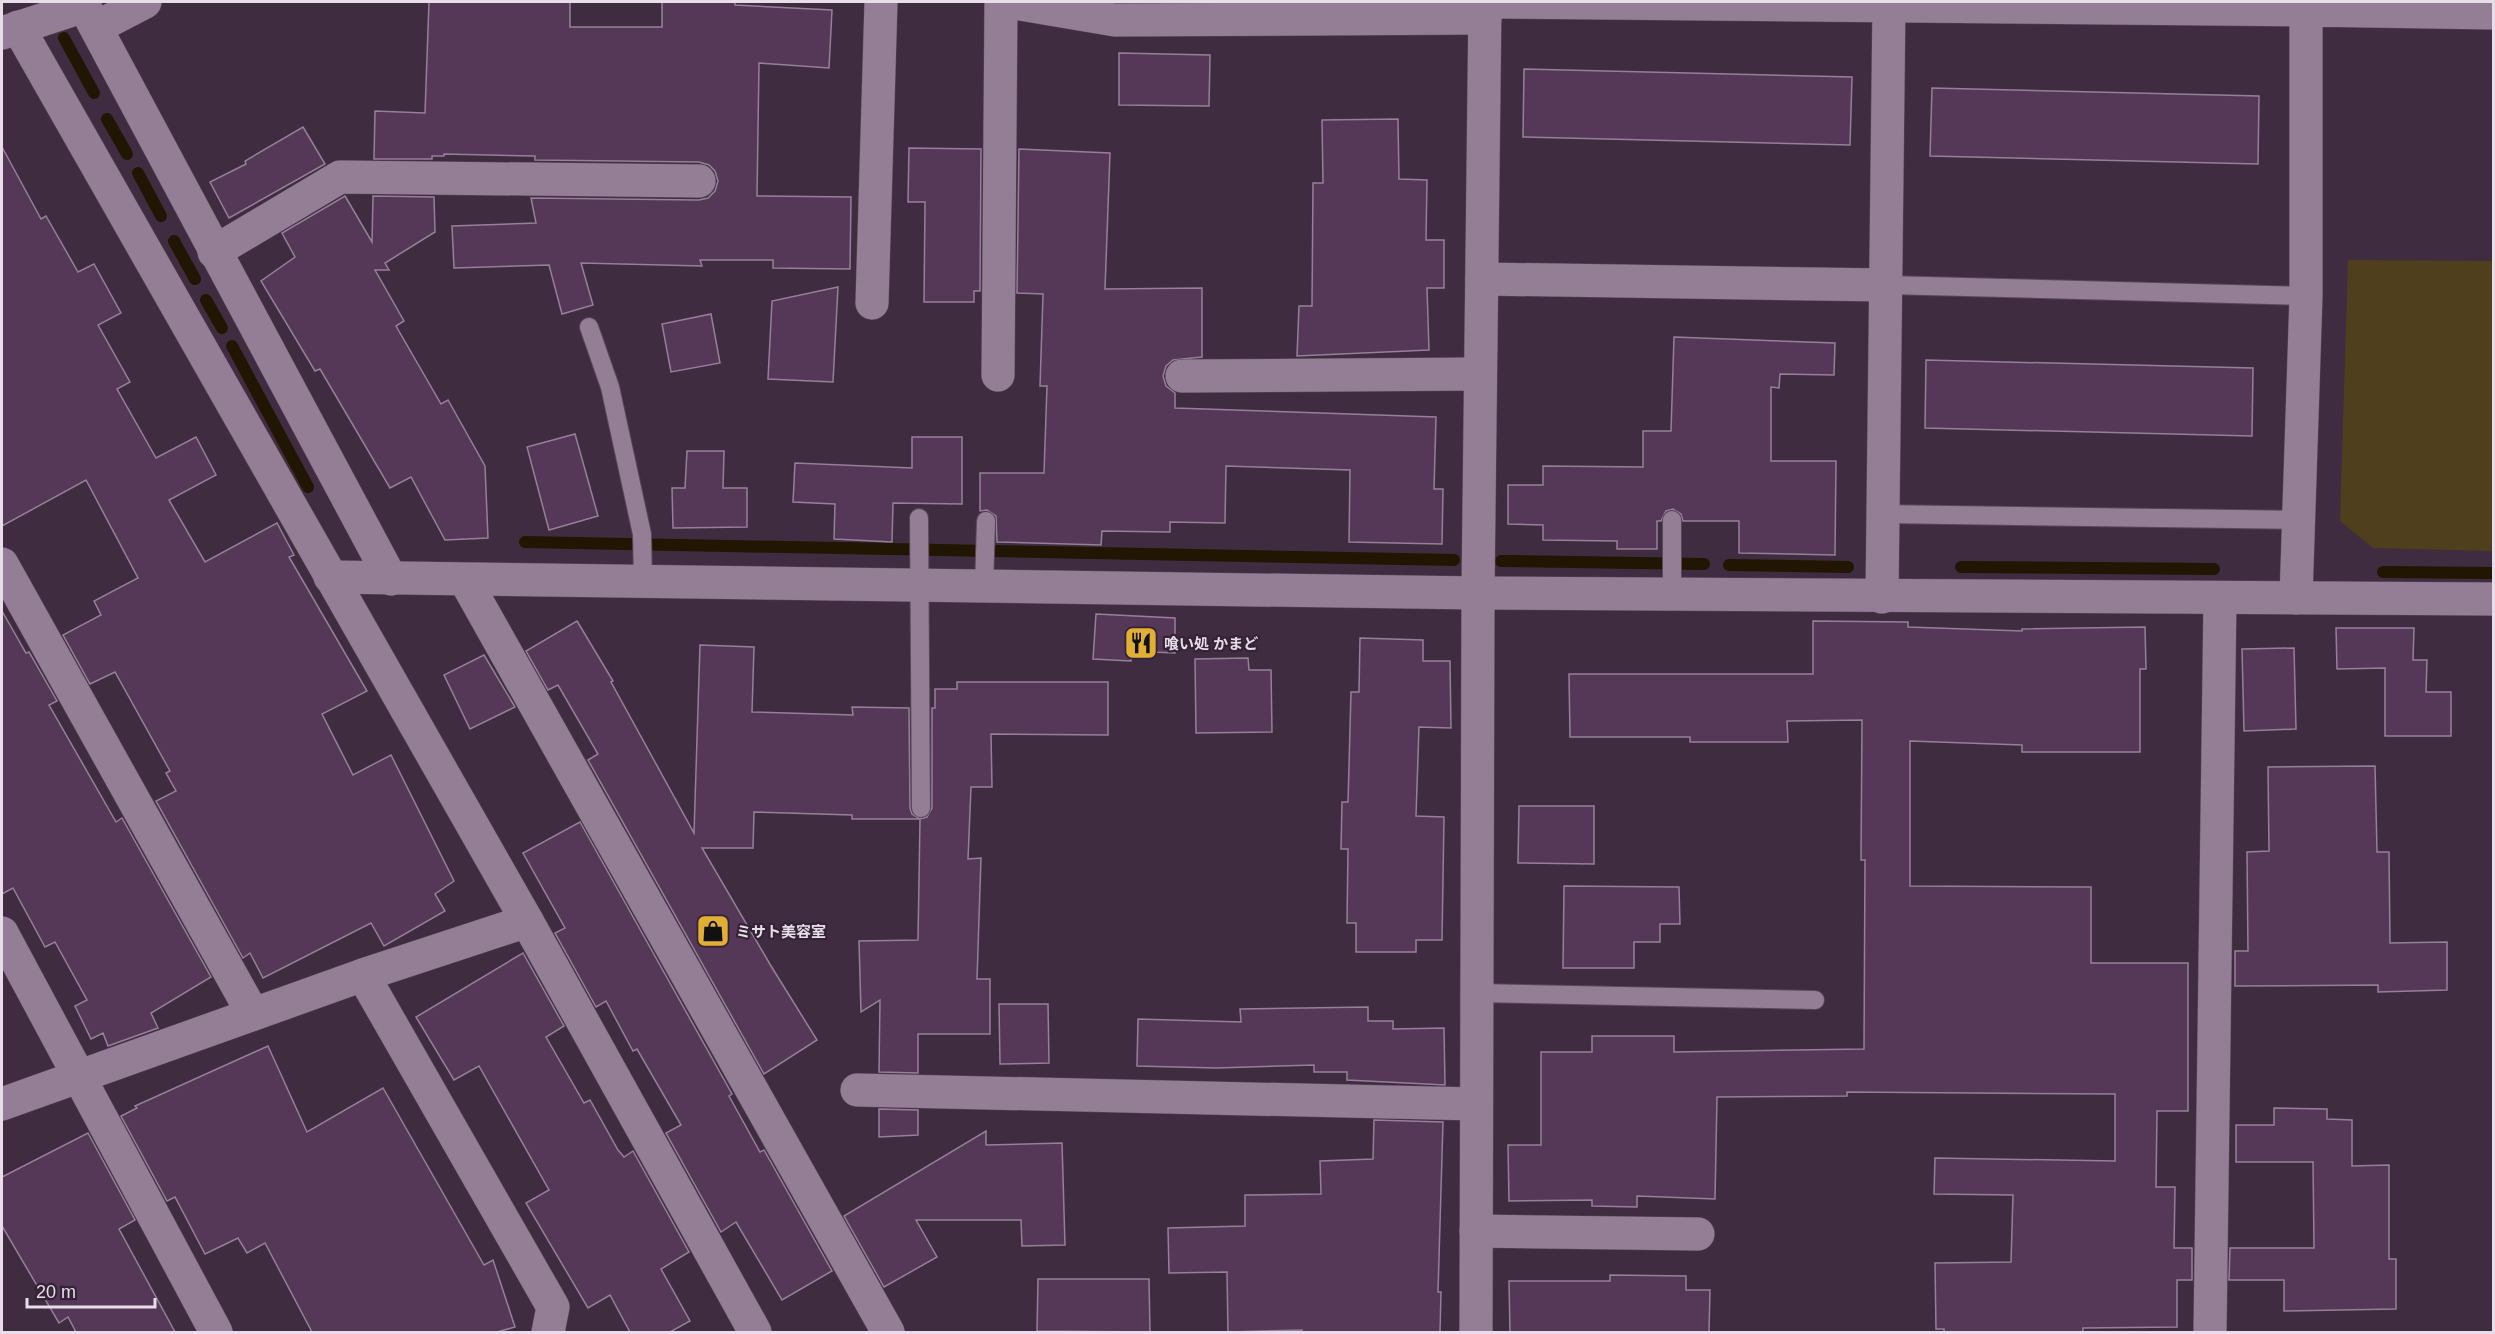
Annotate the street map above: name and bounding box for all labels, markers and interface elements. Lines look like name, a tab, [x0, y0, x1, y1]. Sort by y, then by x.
restaurant icon: 喰い処 かまど	[1123, 625, 1159, 661]
place label: 喰い処 かまど	[1164, 635, 1258, 652]
shop icon: ミサト美容室	[695, 913, 731, 949]
place label: ミサト美容室	[736, 923, 826, 940]
scale bar	[27, 1271, 154, 1309]
text: 20 m	[36, 1282, 76, 1302]

